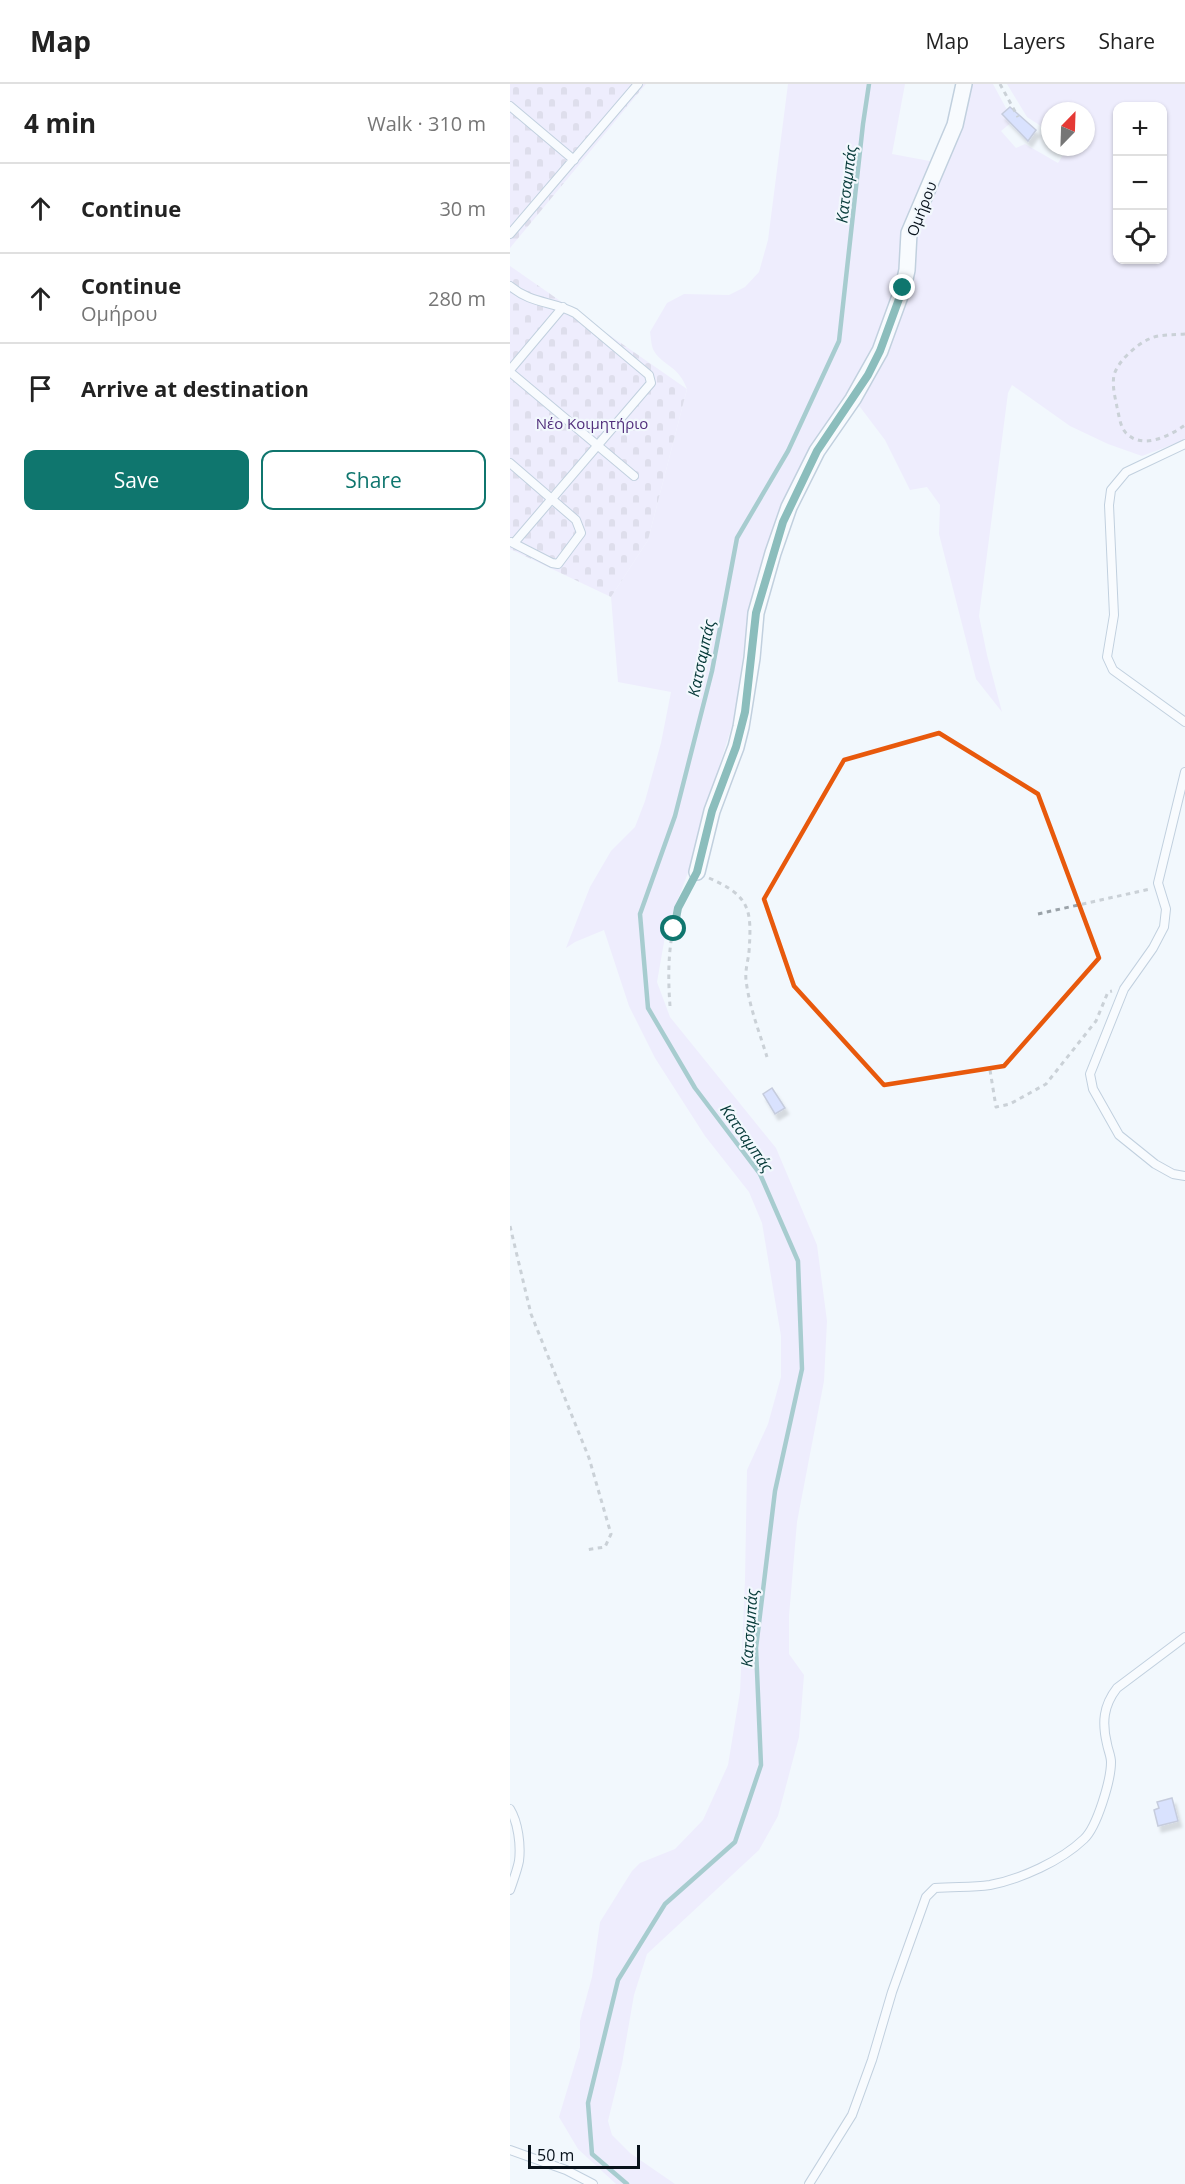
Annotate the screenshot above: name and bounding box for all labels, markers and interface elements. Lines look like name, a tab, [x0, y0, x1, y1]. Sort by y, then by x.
text: Map	[30, 22, 91, 60]
text: Map	[926, 27, 969, 55]
text: Layers	[1002, 27, 1066, 55]
text: Share	[1099, 27, 1155, 55]
north arrow	[1041, 102, 1095, 156]
map controls	[1113, 102, 1167, 264]
button: +	[1113, 102, 1167, 156]
text: 4 min	[24, 105, 96, 141]
text: Walk · 310 m	[367, 110, 486, 137]
water label: Κατσαμπάς	[830, 143, 862, 224]
button: −	[1113, 156, 1167, 210]
street label: Ομήρου	[901, 178, 941, 239]
icon: ahead	[24, 192, 57, 225]
text: Continue	[81, 193, 181, 223]
text: 30 m	[439, 195, 486, 222]
button: locate	[1113, 210, 1167, 264]
text: Continue	[81, 270, 181, 300]
route end	[889, 274, 915, 300]
icon: ahead	[24, 282, 57, 315]
text: 280 m	[428, 285, 486, 312]
text: Ομήρου	[81, 300, 157, 327]
icon: arrive	[24, 372, 57, 405]
text: Arrive at destination	[81, 373, 309, 403]
park label: Νέο Κοιμητήριο	[536, 413, 648, 433]
button: Save	[24, 450, 249, 510]
button: Share	[261, 450, 486, 510]
water label: Κατσαμπάς	[682, 617, 720, 699]
route start	[660, 915, 686, 941]
water label: Κατσαμπάς	[715, 1100, 779, 1177]
water label: Κατσαμπάς	[735, 1587, 763, 1668]
scale bar	[528, 2142, 640, 2170]
text: 50 m	[537, 2144, 574, 2166]

